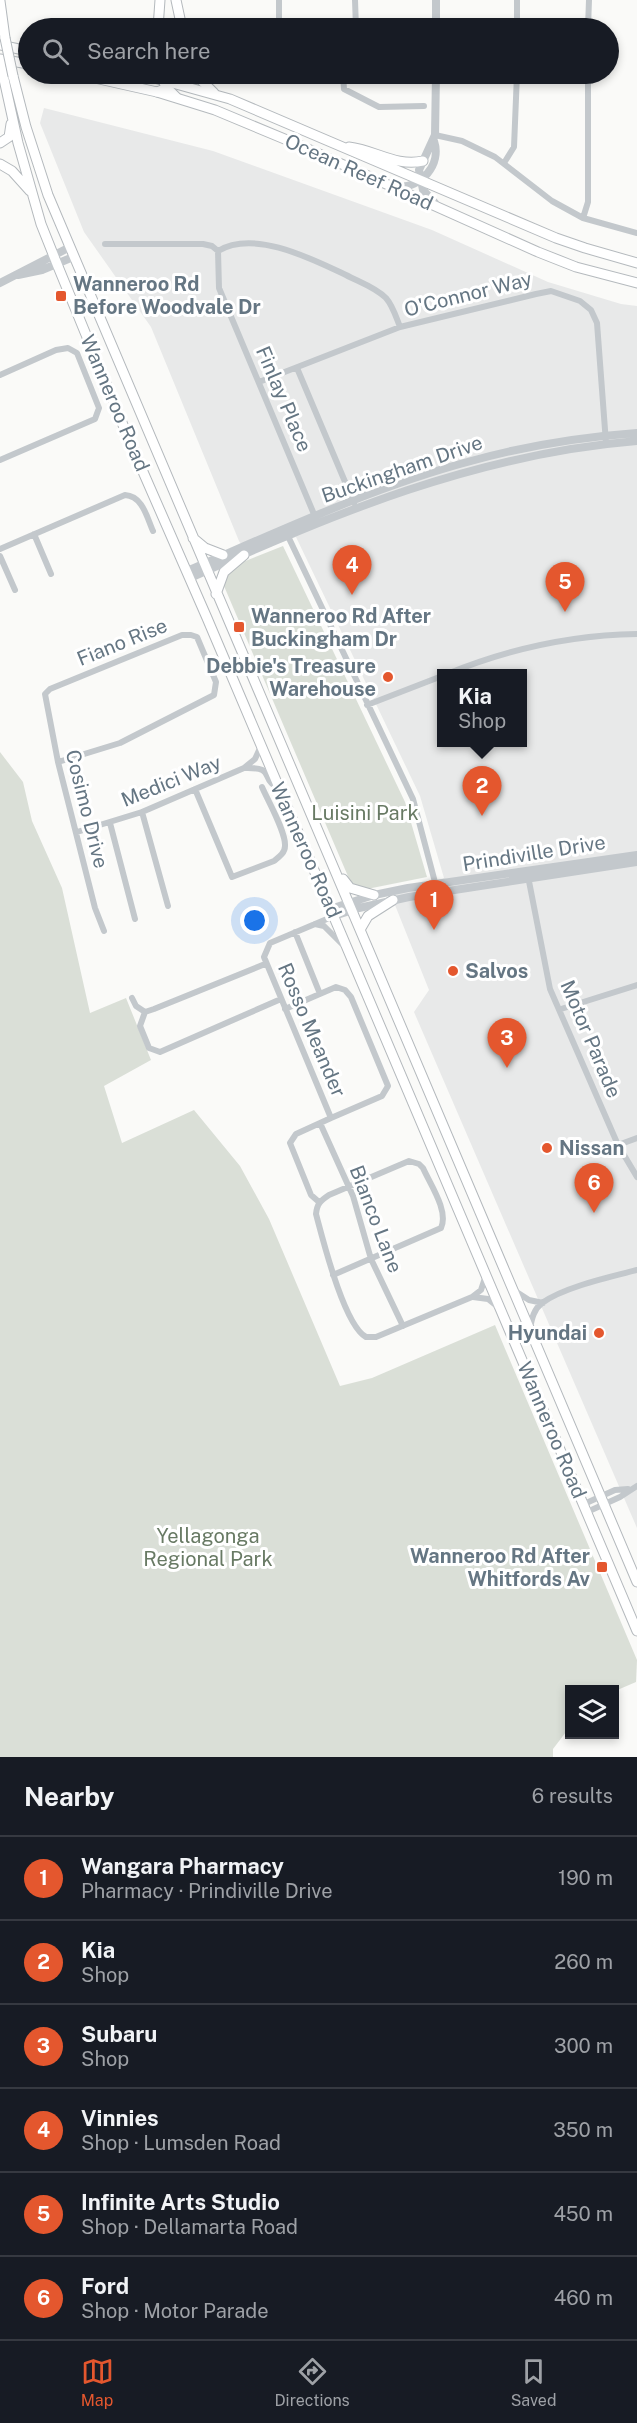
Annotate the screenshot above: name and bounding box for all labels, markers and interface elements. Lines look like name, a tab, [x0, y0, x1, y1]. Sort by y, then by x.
search box	[18, 18, 619, 84]
icon: search	[39, 35, 72, 68]
text: Search here	[87, 38, 211, 64]
street label: Ocean Reef Road	[281, 129, 437, 215]
street label: O'Connor Way	[402, 266, 535, 321]
place label: Wanneroo Rd Before Woodvale Dr	[73, 272, 261, 319]
marker: Wanneroo Rd Before Woodvale Dr	[54, 289, 68, 303]
street label: Wanneroo Road	[75, 331, 155, 475]
street label: Finlay Place	[251, 343, 317, 455]
street label: Buckingham Drive	[318, 430, 486, 508]
pin: 4	[332, 546, 372, 595]
pin: 5	[546, 562, 584, 612]
place label: Wanneroo Rd After Buckingham Dr	[251, 604, 431, 651]
street label: Fiano Rise	[73, 613, 171, 671]
marker: Wanneroo Rd After Buckingham Dr	[232, 620, 246, 634]
place label: Debbie's Treasure Warehouse	[206, 654, 376, 701]
popup	[437, 669, 527, 747]
marker: Debbie's Treasure Warehouse	[381, 670, 395, 684]
text: Kia	[458, 683, 492, 709]
text: Shop	[458, 709, 506, 733]
street label: Cosimo Drive	[61, 747, 113, 871]
street label: Medici Way	[118, 750, 225, 812]
pin: 2	[462, 766, 502, 816]
street label: Wanneroo Road	[265, 778, 347, 922]
park label: Luisini Park	[311, 801, 419, 825]
street label: Prindiville Drive	[461, 830, 607, 876]
pin: 1	[414, 880, 454, 930]
your location	[240, 906, 269, 935]
street label: Rosso Meander	[273, 959, 351, 1101]
place label: Salvos	[465, 959, 528, 983]
marker: Salvos	[446, 964, 460, 978]
street label: Motor Parade	[555, 977, 627, 1101]
pin: 3	[488, 1018, 526, 1068]
place label: Nissan	[559, 1136, 624, 1160]
marker: Nissan	[540, 1141, 554, 1155]
street label: Bianco Lane	[345, 1162, 407, 1276]
pin: 6	[574, 1164, 614, 1213]
place label: Hyundai	[508, 1321, 587, 1345]
marker: Hyundai	[592, 1326, 606, 1340]
street label: Wanneroo Road	[512, 1358, 592, 1502]
park label: Yellagonga Regional Park	[143, 1524, 273, 1571]
place label: Wanneroo Rd After Whitfords Av	[410, 1544, 591, 1591]
marker: Wanneroo Rd After Whitfords Av	[595, 1560, 609, 1574]
map controls	[565, 1685, 619, 1739]
button: layers	[565, 1685, 619, 1739]
text: Nearby	[24, 1781, 114, 1812]
text: 6 results	[532, 1784, 613, 1808]
text: Wangara Pharmacy	[81, 1853, 284, 1879]
text: 1	[39, 1866, 48, 1890]
text: 190 m	[558, 1866, 613, 1890]
text: Pharmacy · Prindiville Drive	[81, 1879, 333, 1903]
text: Kia	[81, 1937, 115, 1963]
text: 2	[37, 1950, 50, 1974]
text: 260 m	[554, 1950, 613, 1974]
text: Shop	[81, 1963, 129, 1987]
text: Subaru	[81, 2021, 157, 2047]
text: 3	[37, 2034, 50, 2058]
text: 300 m	[554, 2034, 613, 2058]
text: Shop	[81, 2047, 129, 2071]
text: Vinnies	[81, 2105, 159, 2131]
text: 4	[37, 2118, 50, 2142]
text: 350 m	[553, 2118, 613, 2142]
text: Shop · Lumsden Road	[81, 2131, 281, 2155]
text: Infinite Arts Studio	[81, 2189, 280, 2215]
text: 5	[37, 2202, 50, 2226]
text: 450 m	[553, 2202, 613, 2226]
text: Shop · Dellamarta Road	[81, 2215, 298, 2239]
text: Ford	[81, 2273, 129, 2299]
text: 6	[37, 2286, 50, 2310]
text: 460 m	[554, 2286, 613, 2310]
text: Shop · Motor Parade	[81, 2299, 269, 2323]
tab: Map	[81, 2355, 114, 2410]
tab: Directions	[275, 2355, 350, 2410]
tab: Saved	[511, 2355, 556, 2410]

